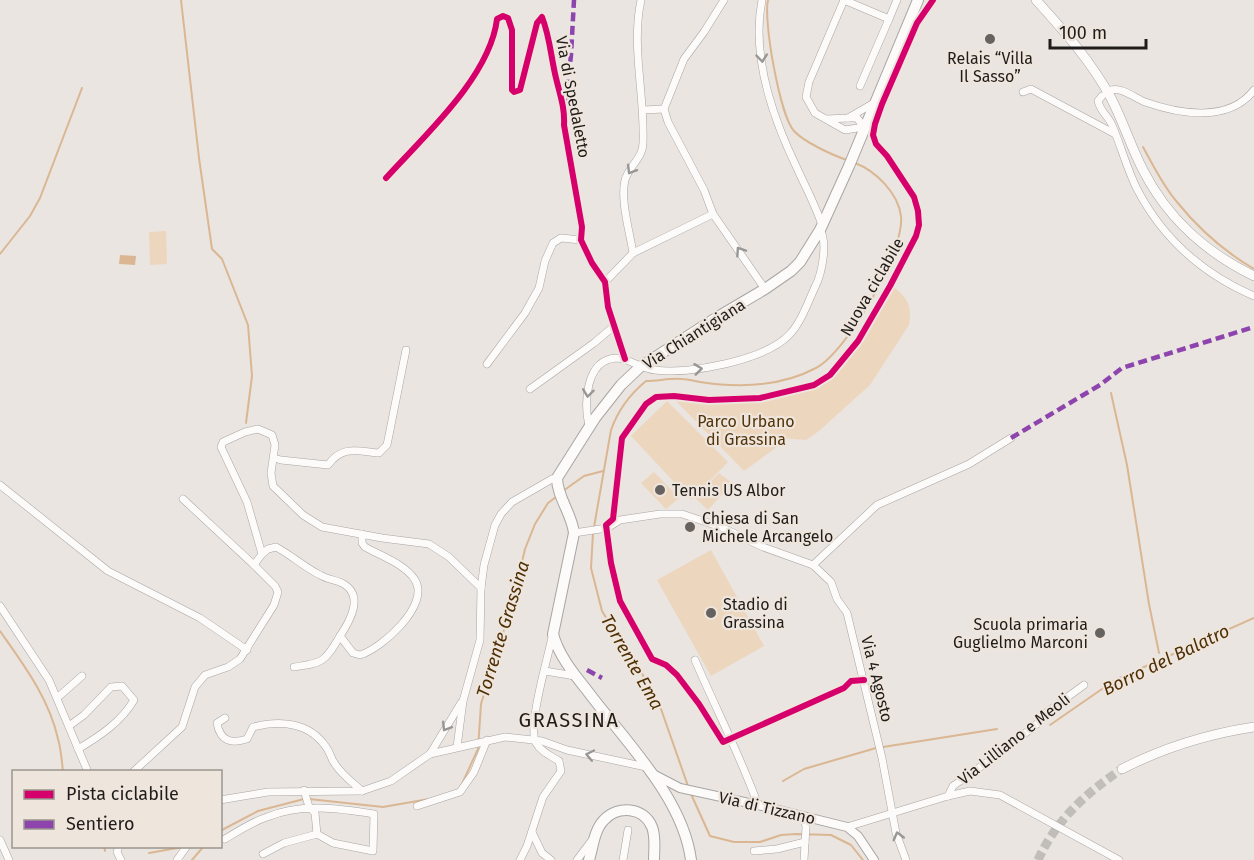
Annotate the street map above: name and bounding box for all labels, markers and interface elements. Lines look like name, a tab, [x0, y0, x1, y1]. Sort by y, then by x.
scale bar	[1050, 12, 1146, 50]
text: 100 m	[1059, 22, 1107, 44]
marker: Relais “Villa Il Sasso”	[983, 32, 997, 46]
street label: Via di Spedaletto	[552, 34, 594, 160]
place label: Relais “Villa Il Sasso”	[947, 49, 1033, 86]
one-way arrow	[755, 53, 768, 62]
one-way arrow	[627, 164, 638, 174]
street label: Nuova ciclabile	[836, 234, 908, 340]
one-way arrow	[736, 247, 747, 258]
street label: Via Chiantigiana	[639, 295, 749, 373]
one-way arrow	[693, 363, 703, 375]
one-way arrow	[583, 389, 595, 398]
park label: Parco Urbano di Grassina	[697, 412, 795, 449]
place label: Tennis US Albor	[672, 481, 786, 500]
marker: Tennis US Albor	[653, 483, 667, 497]
place label: Chiesa di San Michele Arcangelo	[702, 509, 833, 546]
marker: Chiesa di San Michele Arcangelo	[683, 520, 697, 534]
water label: Torrente Grassina	[472, 558, 534, 700]
place label: Stadio di Grassina	[723, 595, 788, 632]
marker: Stadio di Grassina	[704, 606, 718, 620]
water label: Torrente Ema	[596, 610, 668, 714]
place label: Scuola primaria Guglielmo Marconi	[953, 615, 1088, 652]
water label: Borro del Balatro	[1099, 620, 1233, 700]
marker: Scuola primaria Guglielmo Marconi	[1093, 626, 1107, 640]
street label: Via 4 Agosto	[857, 634, 897, 724]
street label: Via Lilliano e Meoli	[954, 689, 1074, 789]
district label: GRASSINA	[519, 708, 619, 732]
one-way arrow	[443, 721, 454, 732]
one-way arrow	[585, 749, 595, 762]
legend	[12, 770, 222, 848]
text: Pista ciclabile	[66, 783, 179, 805]
street label: Via di Tizzano	[717, 788, 817, 828]
text: Sentiero	[66, 813, 134, 835]
one-way arrow	[893, 831, 905, 842]

